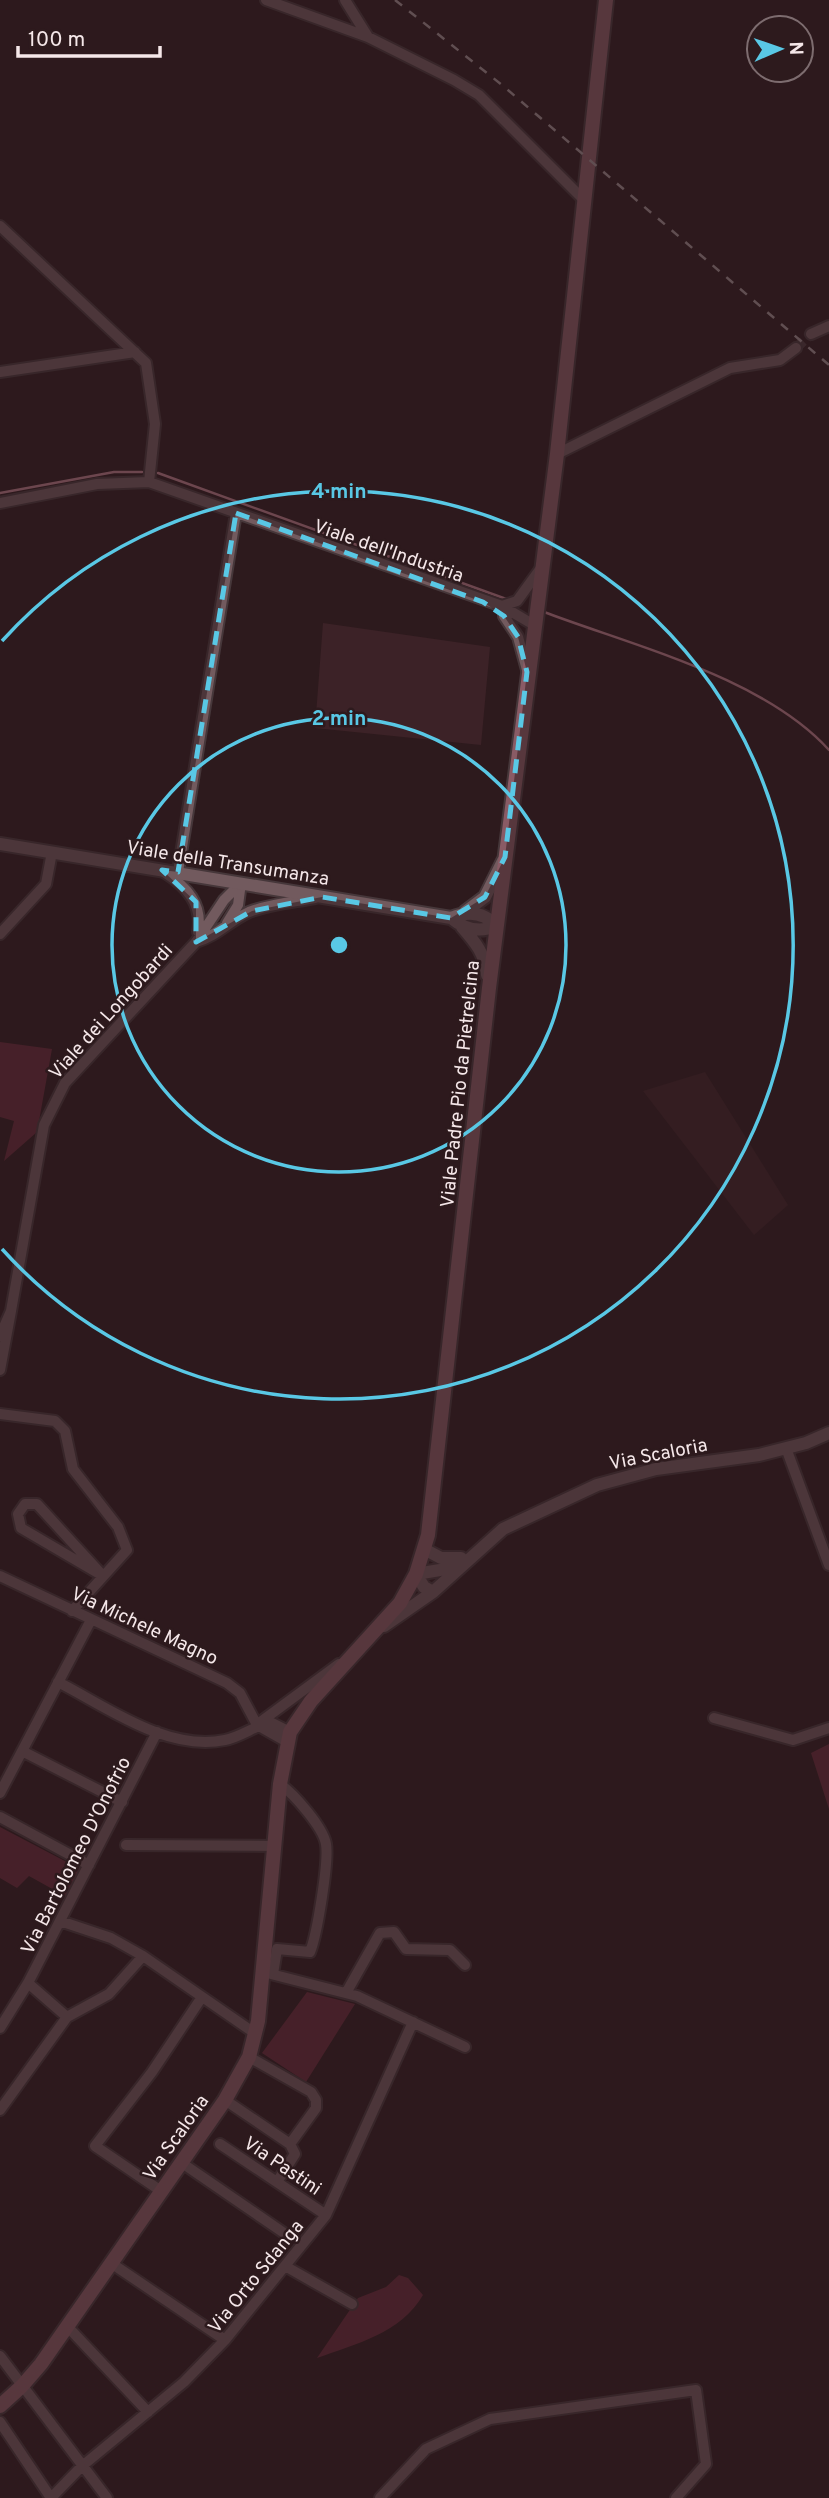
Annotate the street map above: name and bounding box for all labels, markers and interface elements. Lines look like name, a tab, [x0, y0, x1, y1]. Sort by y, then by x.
scale bar	[18, 14, 159, 58]
north arrow	[745, 14, 815, 84]
text: 100 m	[28, 27, 85, 54]
text: N	[783, 41, 807, 56]
text: 4 min	[311, 479, 367, 506]
street label: Viale dell'Industria	[310, 515, 466, 589]
text: 2 min	[312, 706, 366, 733]
street label: Viale della Transumanza	[125, 836, 331, 892]
centre of rings	[327, 933, 351, 957]
street label: Viale dei Longobardi	[44, 940, 179, 1085]
street label: Viale Padre Pio da Pietrelcina	[436, 959, 486, 1209]
street label: Via Scaloria	[607, 1434, 710, 1476]
street label: Via Michele Magno	[67, 1582, 222, 1671]
street label: Via Bartolomeo D'Onofrio	[16, 1753, 137, 1959]
street label: Via Scaloria	[138, 2090, 215, 2186]
street label: Via Pastini	[238, 2132, 326, 2202]
street label: Via Orto Sdanga	[203, 2216, 310, 2339]

